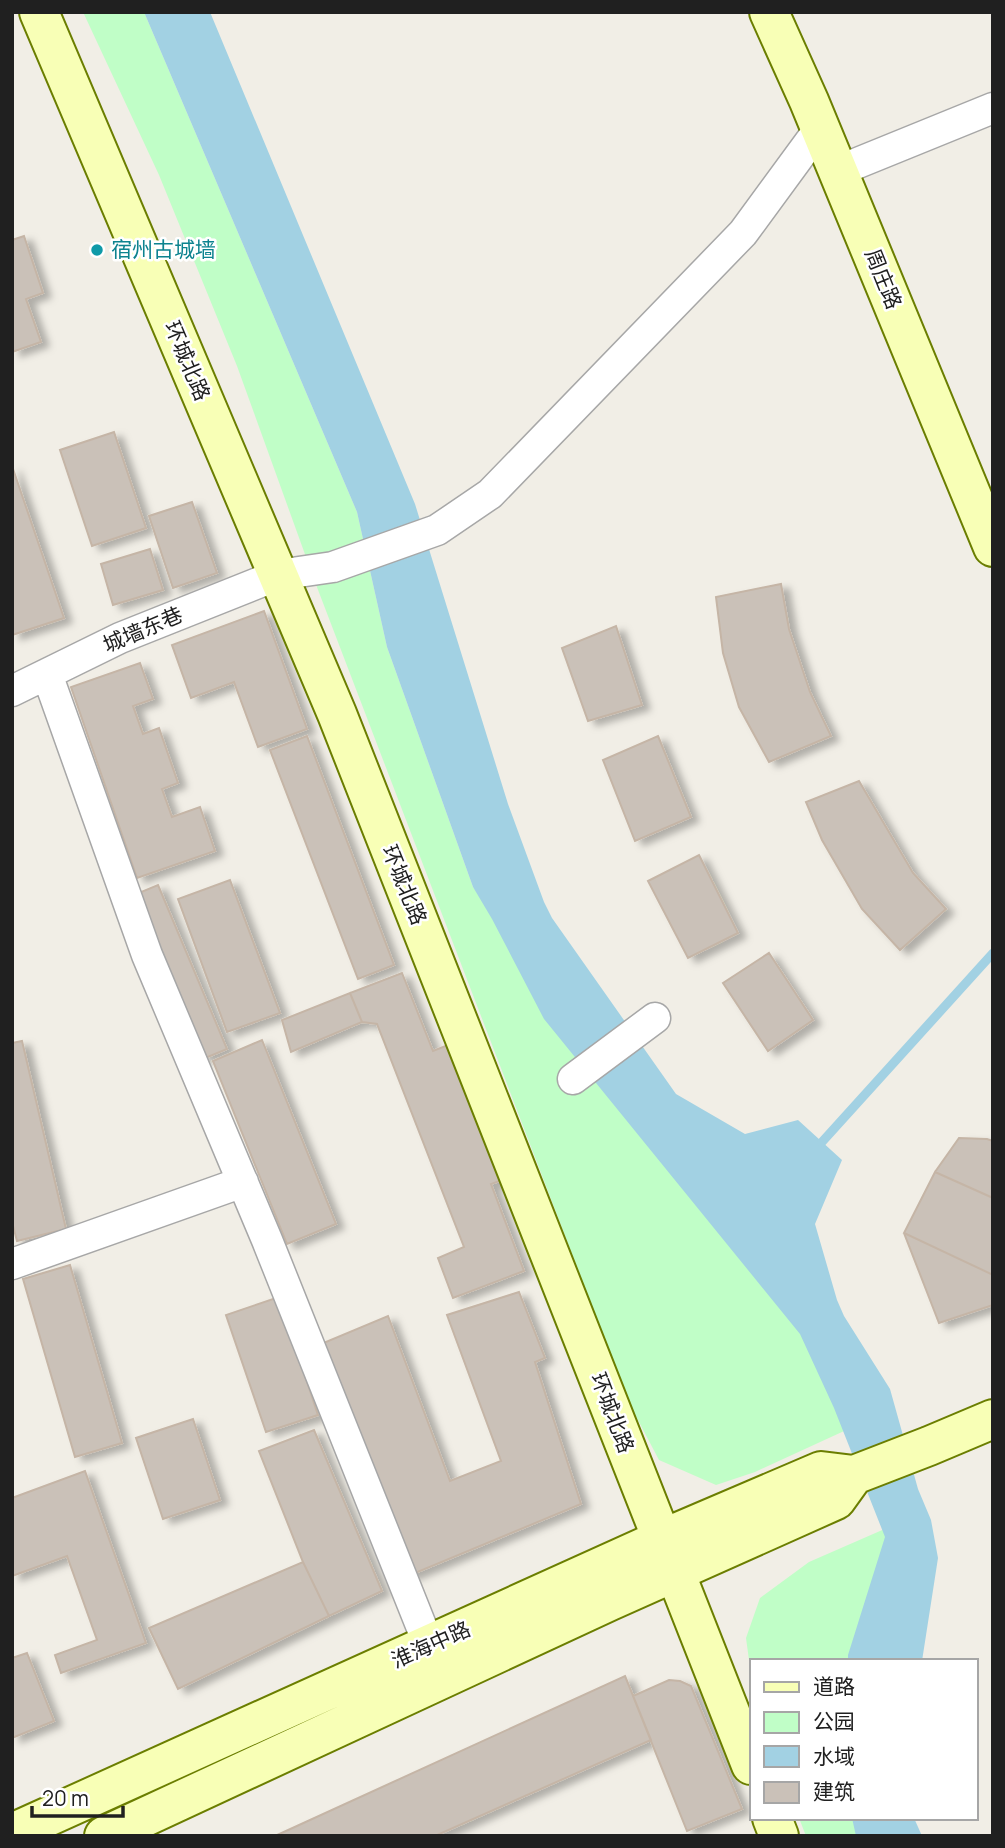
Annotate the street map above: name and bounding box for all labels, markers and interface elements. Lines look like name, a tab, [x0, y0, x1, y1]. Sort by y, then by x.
place label: 宿州古城墙	[111, 235, 216, 263]
marker: 宿州古城墙	[89, 242, 105, 258]
street label: 周庄路	[859, 244, 909, 313]
street label: 环城北路	[159, 316, 217, 405]
street label: 城墙东巷	[98, 600, 187, 658]
street label: 环城北路	[376, 840, 434, 929]
street label: 环城北路	[585, 1368, 641, 1457]
street label: 淮海中路	[387, 1614, 475, 1674]
legend	[750, 1659, 977, 1820]
text: 道路	[813, 1672, 855, 1700]
text: 公园	[813, 1707, 855, 1735]
text: 水域	[813, 1742, 855, 1770]
scale bar	[32, 1774, 122, 1818]
text: 建筑	[813, 1777, 855, 1805]
text: 20 m	[42, 1784, 89, 1812]

